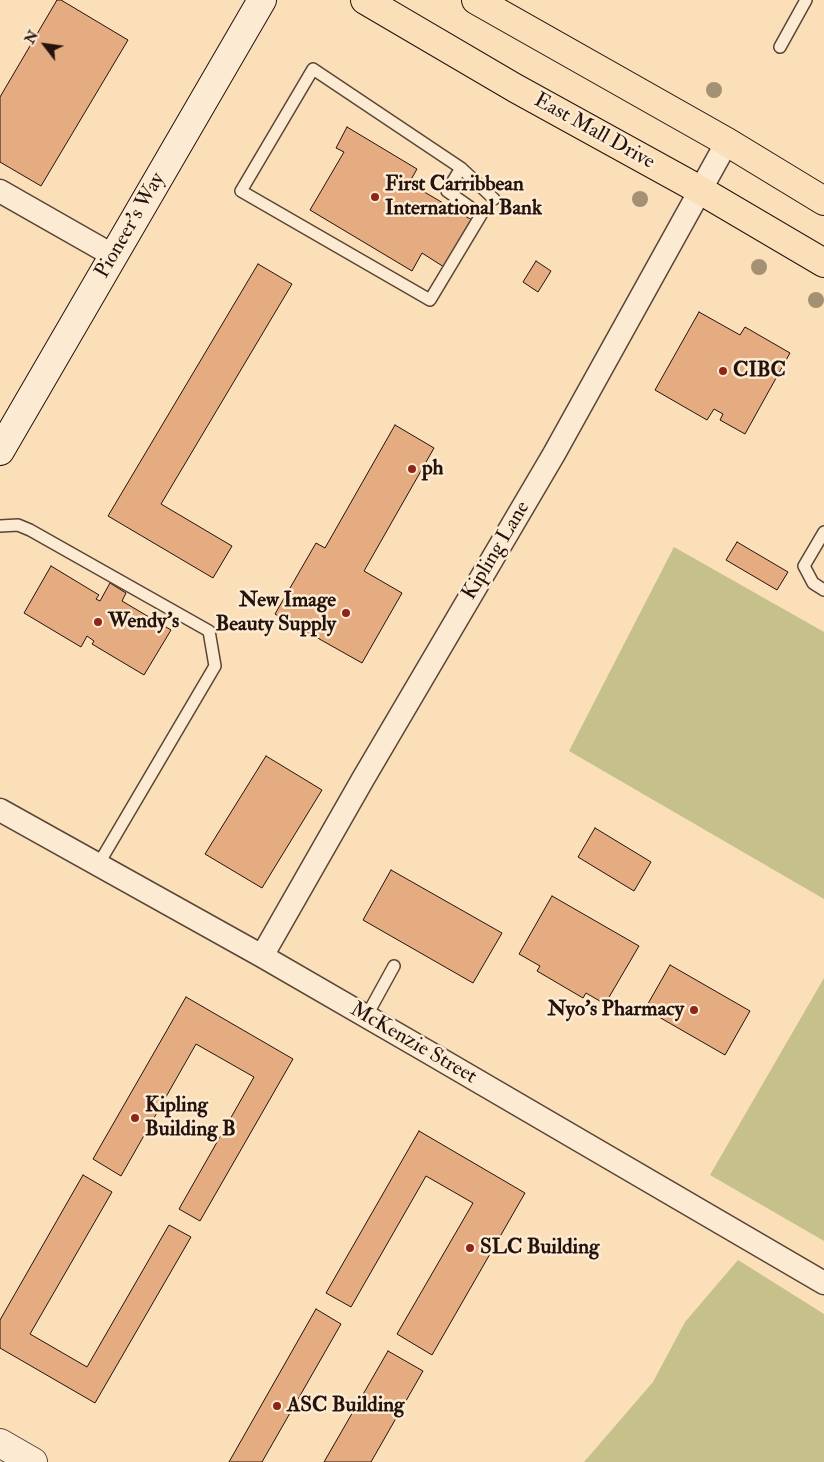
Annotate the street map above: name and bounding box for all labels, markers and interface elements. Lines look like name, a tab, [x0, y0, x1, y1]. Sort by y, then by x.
north arrow	[20, 20, 70, 70]
text: N	[21, 28, 42, 47]
street label: East Mall Drive	[529, 88, 659, 176]
street label: Pioneer's Way	[91, 169, 171, 283]
place label: First Carribbean International Bank	[385, 172, 542, 222]
marker: First Carribbean International Bank	[369, 191, 381, 203]
place label: CIBC	[733, 358, 786, 384]
marker: CIBC	[717, 365, 729, 377]
place label: ph	[422, 456, 444, 482]
marker: ph	[406, 463, 418, 475]
street label: Kipling Lane	[458, 497, 536, 605]
place label: New Image Beauty Supply	[215, 588, 336, 638]
marker: New Image Beauty Supply	[340, 607, 352, 619]
place label: Wendy's	[108, 609, 179, 635]
marker: Wendy's	[92, 616, 104, 628]
place label: Nyo's Pharmacy	[547, 997, 684, 1023]
street label: McKenzie Street	[345, 998, 481, 1090]
marker: Nyo's Pharmacy	[688, 1004, 700, 1016]
place label: Kipling Building B	[145, 1093, 236, 1143]
marker: Kipling Building B	[129, 1112, 141, 1124]
place label: SLC Building	[480, 1235, 599, 1261]
marker: SLC Building	[464, 1242, 476, 1254]
place label: ASC Building	[287, 1393, 404, 1419]
marker: ASC Building	[271, 1400, 283, 1412]

